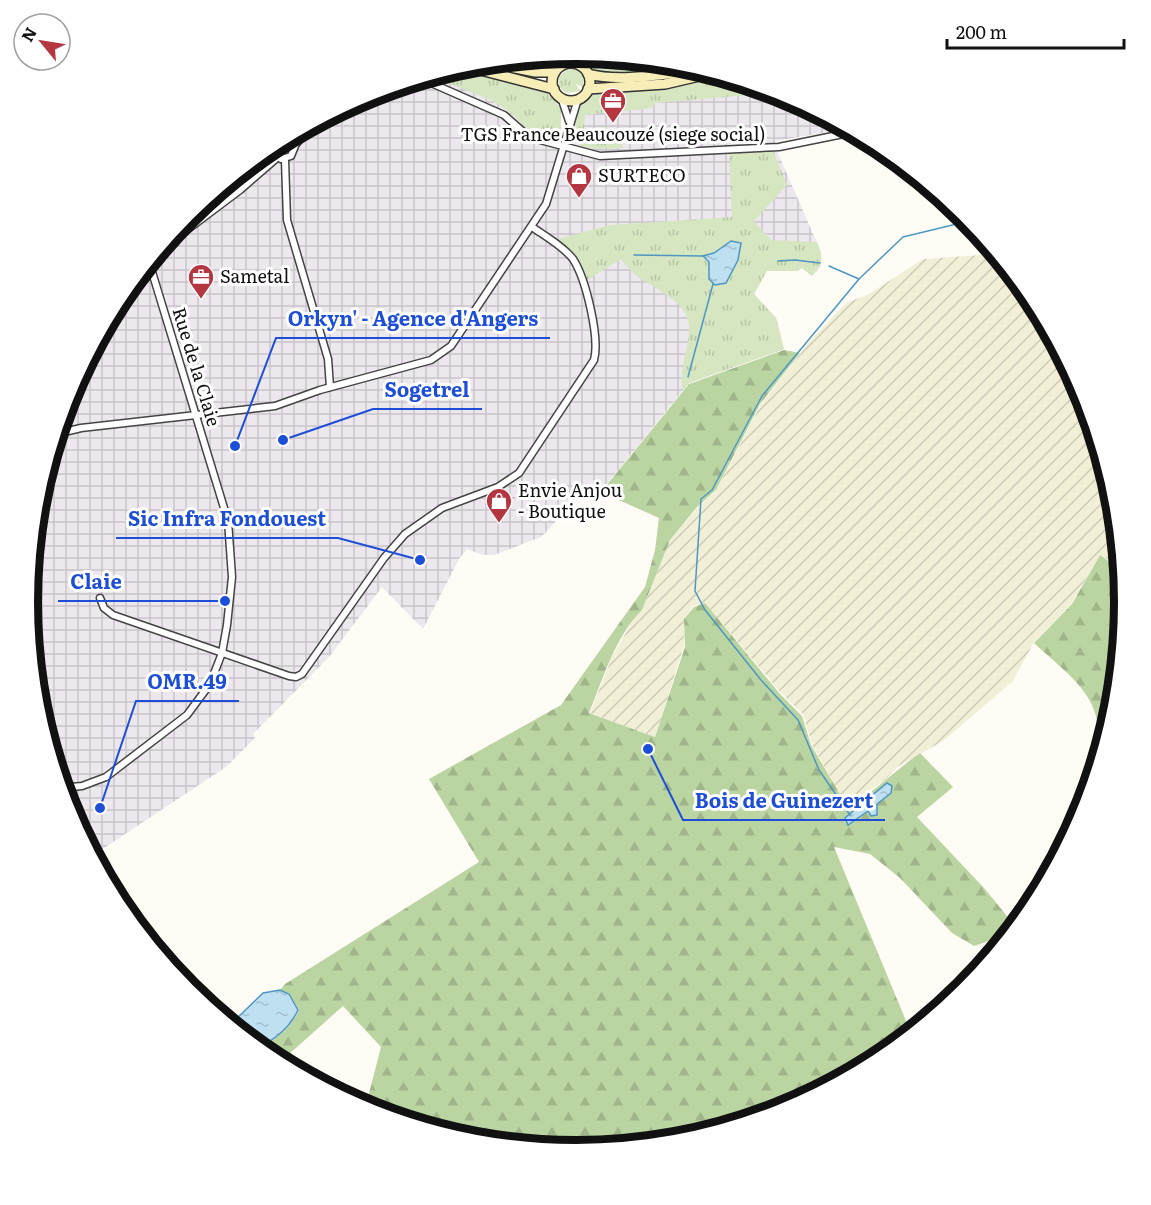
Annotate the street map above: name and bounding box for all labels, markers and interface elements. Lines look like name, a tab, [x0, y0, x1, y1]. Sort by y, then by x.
north arrow	[12, 12, 72, 72]
scale bar	[947, 12, 1124, 50]
text: 200 m	[956, 18, 1007, 45]
text: N	[14, 22, 42, 46]
office icon: TGS France Beaucouzé (siege social)	[598, 86, 628, 124]
place label: TGS France Beaucouzé (siege social)	[460, 120, 766, 147]
shop icon: SURTECO	[564, 161, 594, 199]
place label: SURTECO	[598, 161, 686, 188]
office icon: Sametal	[186, 262, 216, 300]
place label: Sametal	[220, 262, 289, 289]
callout: Orkyn' - Agence d'Angers	[276, 300, 550, 338]
text: Orkyn' - Agence d'Angers	[288, 302, 538, 332]
street label: Rue de la Claie	[167, 304, 228, 429]
callout: Sogetrel	[373, 371, 482, 409]
text: Sogetrel	[385, 373, 469, 403]
place label: Envie Anjou - Boutique	[518, 476, 622, 524]
shop icon: Envie Anjou - Boutique	[484, 486, 514, 524]
callout: Sic Infra Fondouest	[116, 500, 338, 538]
text: Sic Infra Fondouest	[128, 502, 326, 532]
callout: Claie	[58, 563, 133, 601]
text: Claie	[70, 565, 122, 595]
callout: OMR.49	[136, 663, 239, 701]
text: OMR.49	[147, 665, 227, 695]
callout: Bois de Guinezert	[683, 782, 885, 820]
text: Bois de Guinezert	[695, 784, 873, 814]

